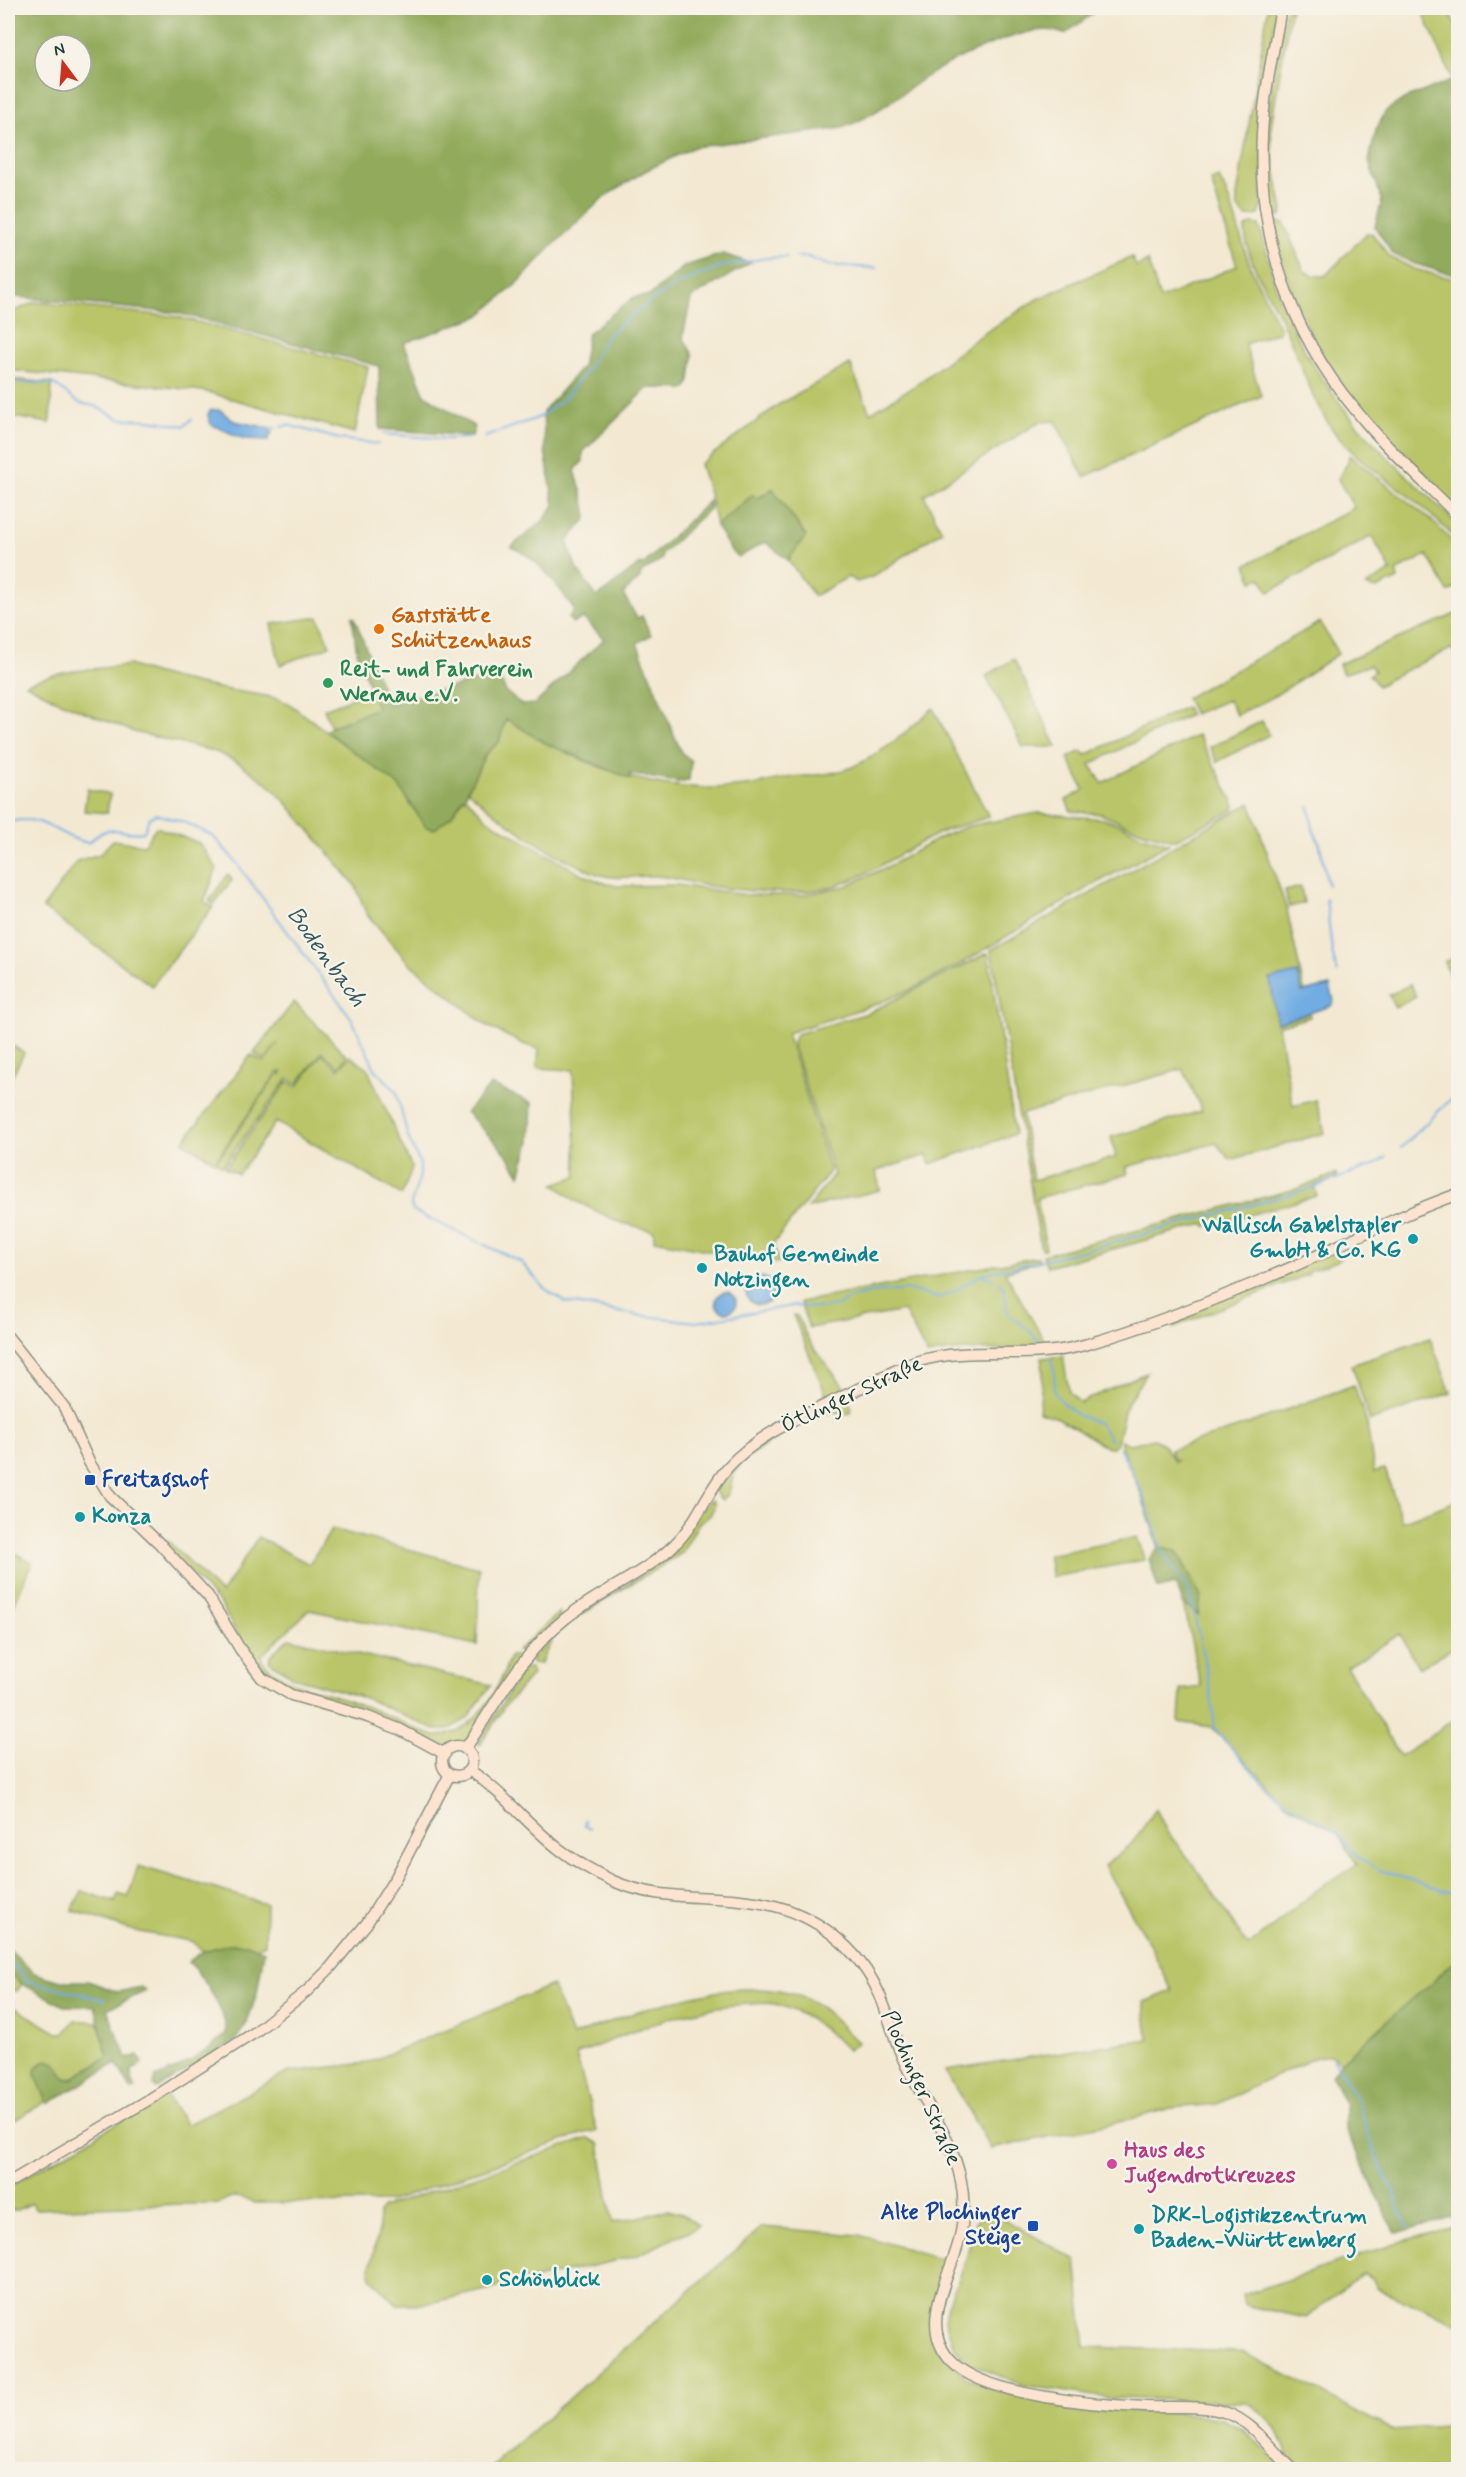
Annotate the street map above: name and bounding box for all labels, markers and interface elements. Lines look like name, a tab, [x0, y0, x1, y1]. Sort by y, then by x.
north arrow	[33, 33, 93, 93]
text: N	[51, 38, 67, 62]
place label: Gaststätte Schützenhaus	[391, 602, 532, 655]
marker: Gaststätte Schützenhaus	[372, 622, 386, 636]
place label: Reit- und Fahrverein Wernau e.V.	[339, 656, 533, 709]
marker: Reit- und Fahrverein Wernau e.V.	[321, 676, 335, 690]
water label: Bodenbach	[279, 901, 373, 1013]
place label: Wallisch Gabelstapler GmbH & Co. KG	[1201, 1212, 1402, 1265]
marker: Wallisch Gabelstapler GmbH & Co. KG	[1406, 1232, 1420, 1246]
place label: Bauhof Gemeinde Notzingen	[714, 1241, 879, 1298]
marker: Bauhof Gemeinde Notzingen	[695, 1261, 709, 1275]
street label: Ötlinger Straße	[777, 1350, 928, 1443]
place label: Freitagshof	[102, 1466, 209, 1498]
marker: Freitagshof	[83, 1473, 97, 1487]
place label: Konza	[92, 1503, 151, 1531]
marker: Konza	[73, 1510, 87, 1524]
street label: Plochinger Straße	[872, 2006, 968, 2171]
place label: Haus des Jugendrotkreuzes	[1124, 2137, 1296, 2194]
marker: Haus des Jugendrotkreuzes	[1105, 2157, 1119, 2171]
place label: Alte Plochinger Steige	[881, 2199, 1022, 2253]
place label: DRK-Logistikzentrum Baden-Württemberg	[1151, 2202, 1367, 2259]
marker: Alte Plochinger Steige	[1026, 2219, 1040, 2233]
marker: DRK-Logistikzentrum Baden-Württemberg	[1132, 2222, 1146, 2236]
place label: Schönblick	[499, 2266, 601, 2294]
marker: Schönblick	[480, 2273, 494, 2287]

